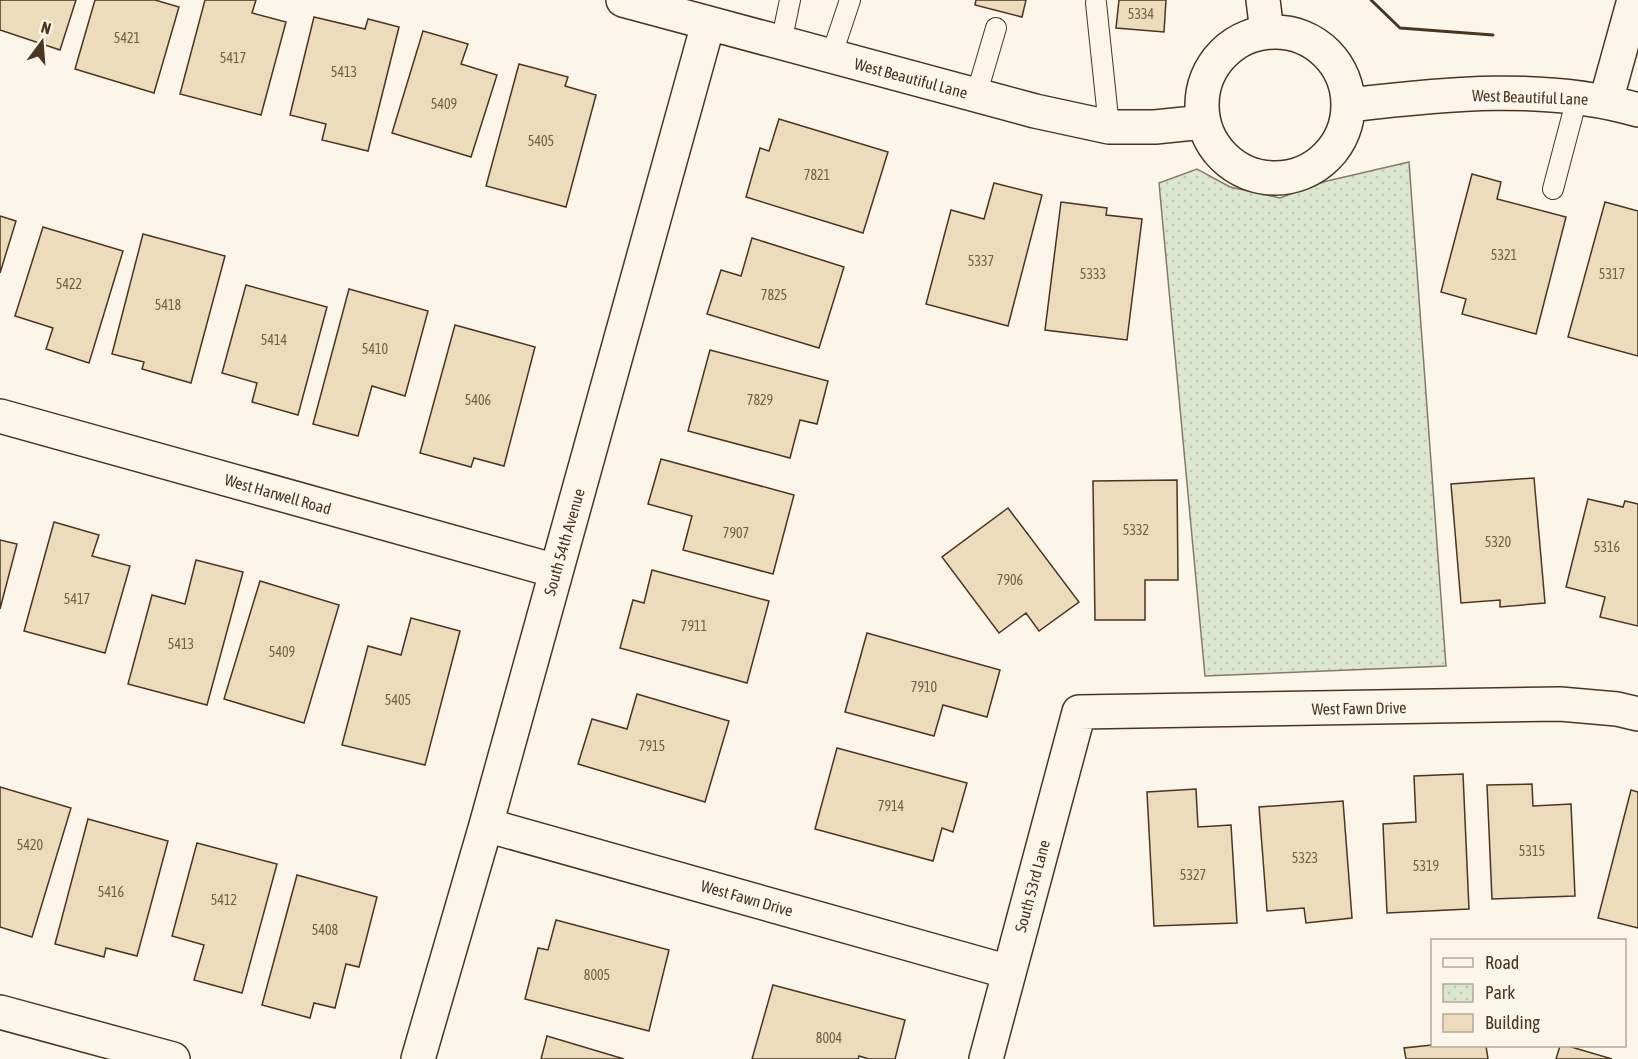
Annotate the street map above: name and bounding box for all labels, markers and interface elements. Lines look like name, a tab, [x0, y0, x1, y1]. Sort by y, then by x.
house number: 5334	[1128, 6, 1155, 22]
north arrow	[12, 12, 72, 72]
text: N	[39, 18, 53, 38]
house number: 5421	[114, 30, 140, 46]
house number: 5417	[220, 50, 246, 66]
street label: West Beautiful Lane	[852, 54, 970, 102]
house number: 5413	[331, 64, 357, 80]
street label: West Beautiful Lane	[1472, 86, 1588, 108]
house number: 5409	[431, 96, 457, 112]
house number: 5405	[528, 133, 554, 149]
house number: 7821	[804, 167, 830, 183]
house number: 5321	[1491, 247, 1517, 263]
house number: 5337	[968, 253, 994, 269]
house number: 5333	[1080, 266, 1106, 282]
house number: 5317	[1599, 266, 1625, 282]
house number: 5422	[56, 276, 82, 292]
house number: 7825	[761, 287, 787, 303]
house number: 5418	[155, 297, 182, 313]
house number: 5414	[261, 332, 288, 348]
house number: 5410	[362, 341, 389, 357]
house number: 5406	[465, 392, 492, 408]
house number: 7829	[747, 392, 773, 408]
street label: West Harwell Road	[223, 470, 333, 518]
street label: South 54th Avenue	[540, 486, 588, 598]
house number: 5332	[1123, 522, 1149, 538]
house number: 7907	[723, 525, 749, 541]
house number: 5320	[1485, 534, 1512, 550]
house number: 5316	[1594, 539, 1621, 555]
house number: 7906	[997, 572, 1024, 588]
house number: 5417	[64, 591, 90, 607]
house number: 7911	[681, 618, 707, 634]
house number: 5413	[168, 636, 194, 652]
house number: 5409	[269, 644, 295, 660]
house number: 7910	[911, 679, 938, 695]
house number: 5405	[385, 692, 411, 708]
street label: West Fawn Drive	[1311, 698, 1407, 718]
house number: 7915	[639, 738, 665, 754]
house number: 7914	[878, 798, 905, 814]
house number: 5420	[17, 837, 44, 853]
street label: South 53rd Lane	[1011, 838, 1053, 934]
house number: 5315	[1519, 843, 1545, 859]
house number: 5323	[1292, 850, 1318, 866]
house number: 5319	[1413, 858, 1439, 874]
house number: 5327	[1180, 867, 1206, 883]
street label: West Fawn Drive	[699, 876, 795, 920]
house number: 5416	[98, 884, 125, 900]
house number: 5412	[211, 892, 237, 908]
house number: 5408	[312, 922, 339, 938]
legend	[1431, 939, 1626, 1047]
text: Road	[1485, 952, 1519, 973]
house number: 8005	[584, 967, 610, 983]
text: Park	[1485, 982, 1515, 1003]
text: Building	[1485, 1012, 1540, 1033]
house number: 8004	[816, 1030, 843, 1046]

